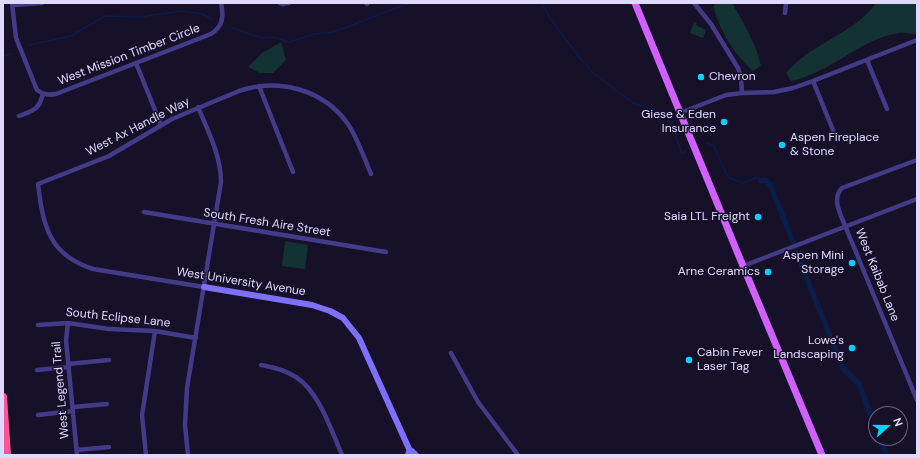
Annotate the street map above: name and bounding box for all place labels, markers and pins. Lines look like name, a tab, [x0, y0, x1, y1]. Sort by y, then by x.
place label: Chevron	[709, 70, 756, 84]
marker: Chevron	[696, 72, 706, 82]
place label: Giese & Eden Insurance	[641, 108, 716, 136]
marker: Giese & Eden Insurance	[719, 117, 729, 127]
place label: Aspen Fireplace & Stone	[790, 131, 879, 159]
marker: Aspen Fireplace & Stone	[777, 140, 787, 150]
place label: Saia LTL Freight	[664, 210, 750, 224]
marker: Saia LTL Freight	[753, 212, 763, 222]
place label: Aspen Mini Storage	[783, 249, 844, 277]
marker: Aspen Mini Storage	[847, 258, 857, 268]
place label: Arne Ceramics	[678, 265, 760, 279]
marker: Arne Ceramics	[763, 267, 773, 277]
place label: Lowe's Landscaping	[773, 334, 844, 362]
marker: Lowe's Landscaping	[847, 343, 857, 353]
place label: Cabin Fever Laser Tag	[697, 346, 763, 374]
marker: Cabin Fever Laser Tag	[684, 355, 694, 365]

